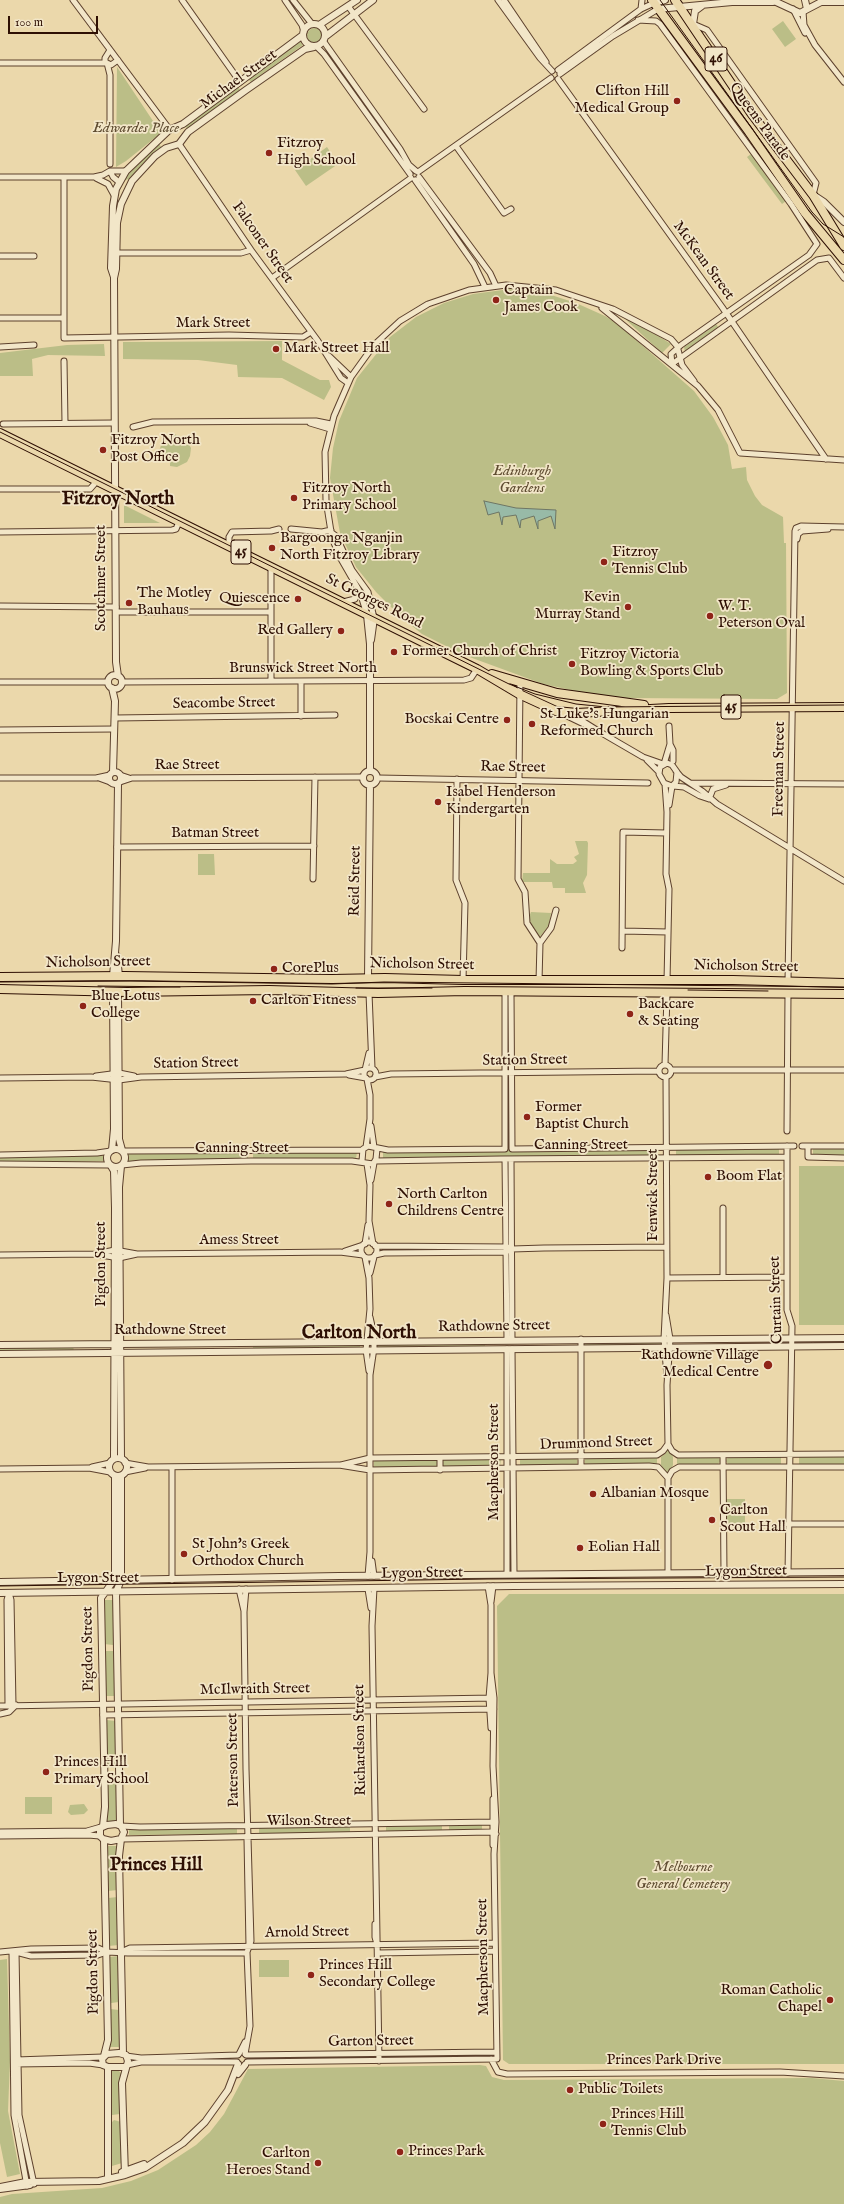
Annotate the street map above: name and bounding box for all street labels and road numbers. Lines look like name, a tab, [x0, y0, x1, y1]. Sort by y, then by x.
street label: Michael Street	[197, 46, 281, 114]
road number: 46	[705, 47, 727, 71]
street label: Queens Parade	[725, 79, 793, 165]
street label: Falconer Street	[227, 199, 297, 287]
street label: McKean Street	[668, 218, 738, 304]
street label: Mark Street	[176, 315, 250, 333]
street label: Scotchmer Street	[93, 525, 111, 631]
road number: 45	[231, 540, 251, 564]
street label: St Georges Road	[322, 571, 426, 633]
street label: Brunswick Street North	[229, 660, 377, 678]
street label: Seacombe Street	[173, 694, 275, 714]
road number: 45	[721, 695, 741, 719]
street label: Freeman Street	[770, 721, 790, 817]
street label: Rae Street	[154, 757, 220, 775]
street label: Rae Street	[480, 758, 546, 778]
street label: Batman Street	[171, 825, 259, 843]
street label: Reid Street	[346, 845, 366, 917]
street label: Nicholson Street	[45, 953, 151, 973]
street label: Nicholson Street	[369, 955, 475, 975]
street label: Nicholson Street	[693, 957, 799, 977]
street label: Station Street	[482, 1051, 568, 1071]
street label: Station Street	[153, 1054, 239, 1074]
street label: Canning Street	[534, 1137, 628, 1155]
street label: Canning Street	[195, 1140, 289, 1158]
street label: Fenwick Street	[645, 1149, 663, 1241]
street label: Pigdon Street	[93, 1221, 111, 1307]
street label: Amess Street	[199, 1232, 279, 1250]
street label: Curtain Street	[766, 1256, 788, 1344]
street label: Rathdowne Street	[438, 1317, 550, 1337]
street label: Rathdowne Street	[114, 1322, 226, 1340]
street label: Macpherson Street	[486, 1403, 504, 1521]
street label: Drummond Street	[539, 1433, 653, 1455]
street label: Lygon Street	[705, 1562, 787, 1582]
street label: Lygon Street	[381, 1564, 463, 1584]
street label: Lygon Street	[57, 1570, 139, 1588]
street label: Pigdon Street	[79, 1606, 99, 1692]
street label: McIlwraith Street	[200, 1680, 310, 1700]
street label: Richardson Street	[351, 1684, 371, 1796]
street label: Paterson Street	[224, 1713, 244, 1807]
street label: Wilson Street	[267, 1813, 351, 1831]
street label: Macpherson Street	[474, 1898, 494, 2016]
street label: Arnold Street	[265, 1923, 349, 1943]
street label: Pigdon Street	[84, 1929, 104, 2015]
street label: Garton Street	[328, 2032, 414, 2052]
street label: Princes Park Drive	[607, 2052, 721, 2070]

